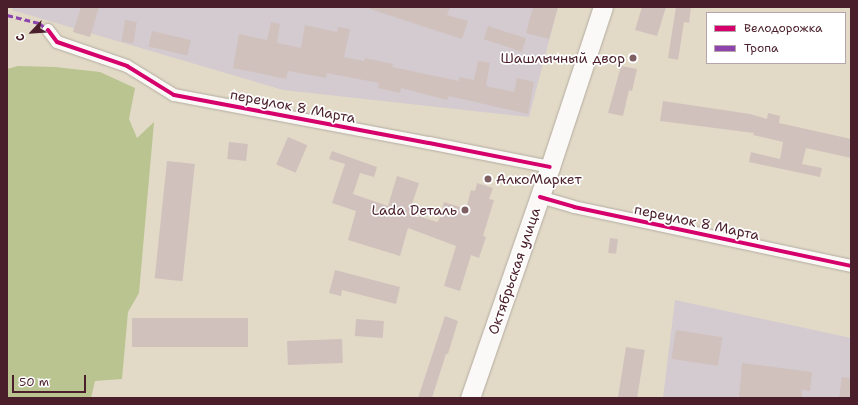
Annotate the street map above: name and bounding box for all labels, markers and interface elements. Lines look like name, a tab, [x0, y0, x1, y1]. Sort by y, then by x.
north arrow	[12, 12, 52, 52]
legend	[706, 12, 846, 64]
text: Велодорожка	[744, 20, 822, 36]
text: С	[12, 31, 29, 44]
text: Тропа	[744, 40, 778, 56]
place label: Шашлычный двор	[501, 50, 625, 66]
marker: Шашлычный двор	[628, 53, 638, 63]
street label: переулок 8 Марта	[229, 86, 357, 126]
place label: АлкоМаркет	[496, 171, 582, 187]
marker: АлкоМаркет	[483, 174, 493, 184]
street label: переулок 8 Марта	[633, 201, 761, 243]
place label: Lada Dеталь	[371, 202, 457, 218]
marker: Lada Dеталь	[460, 205, 470, 215]
street label: Октябрьская улица	[484, 205, 544, 337]
scale bar	[14, 367, 88, 393]
text: 50 m	[19, 374, 49, 390]

